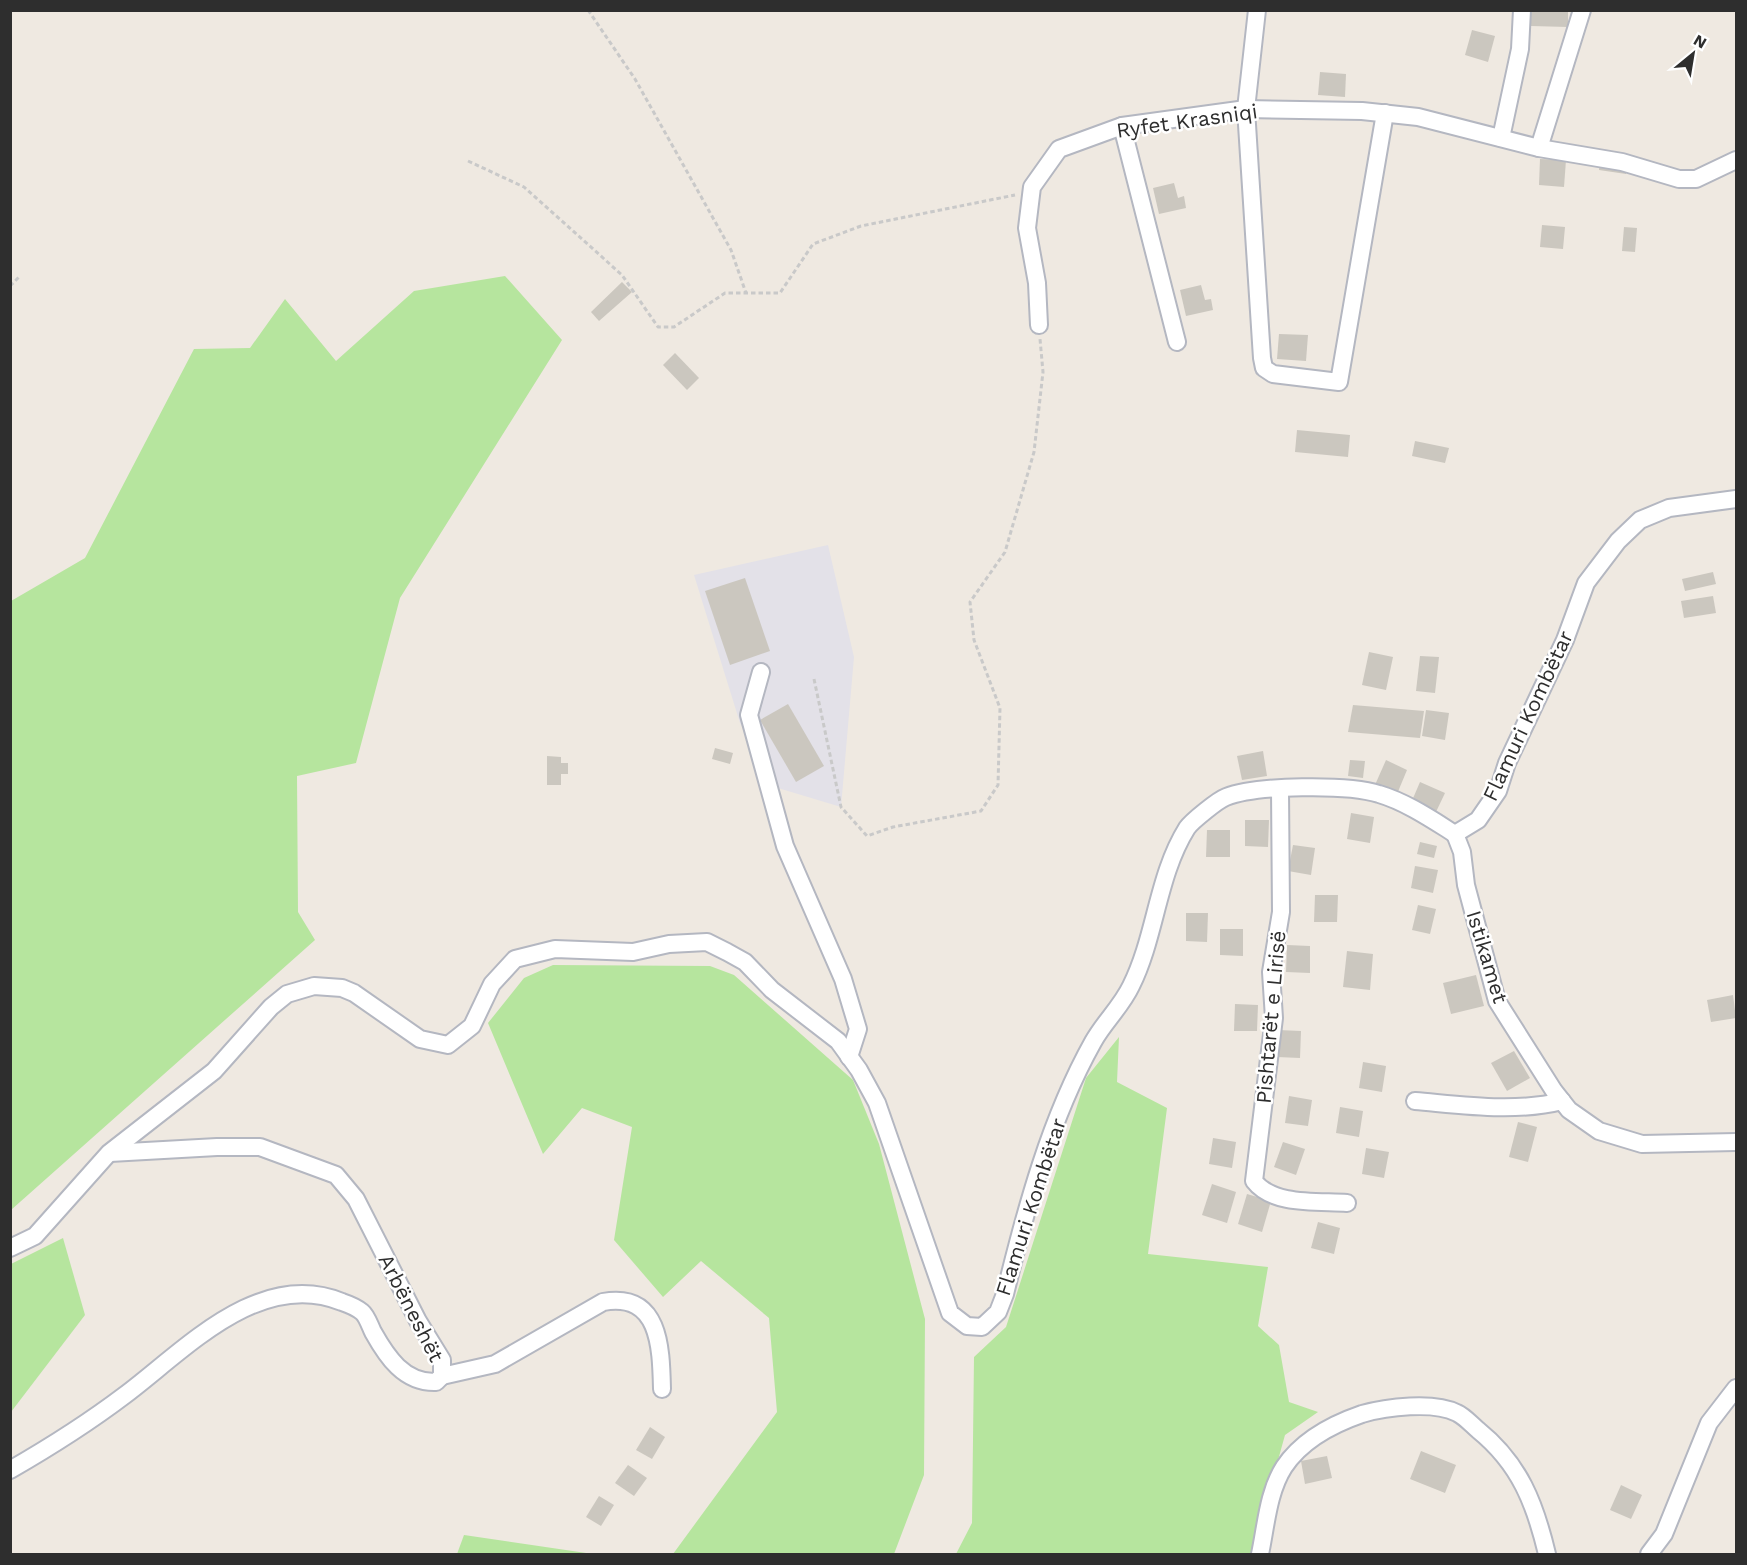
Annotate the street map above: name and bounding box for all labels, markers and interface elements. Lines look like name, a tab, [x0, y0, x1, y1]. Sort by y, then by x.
north arrow	[1663, 24, 1723, 84]
text: N	[1690, 30, 1710, 53]
street label: Ryfet Krasniqi	[1115, 98, 1259, 143]
street label: Flamuri Kombëtar	[1477, 626, 1578, 805]
street label: Istikamet	[1462, 907, 1513, 1006]
street label: Pishtarët e Lirisë	[1250, 929, 1291, 1105]
street label: Flamuri Kombëtar	[990, 1115, 1071, 1299]
street label: Arbëneshët	[374, 1250, 449, 1366]

